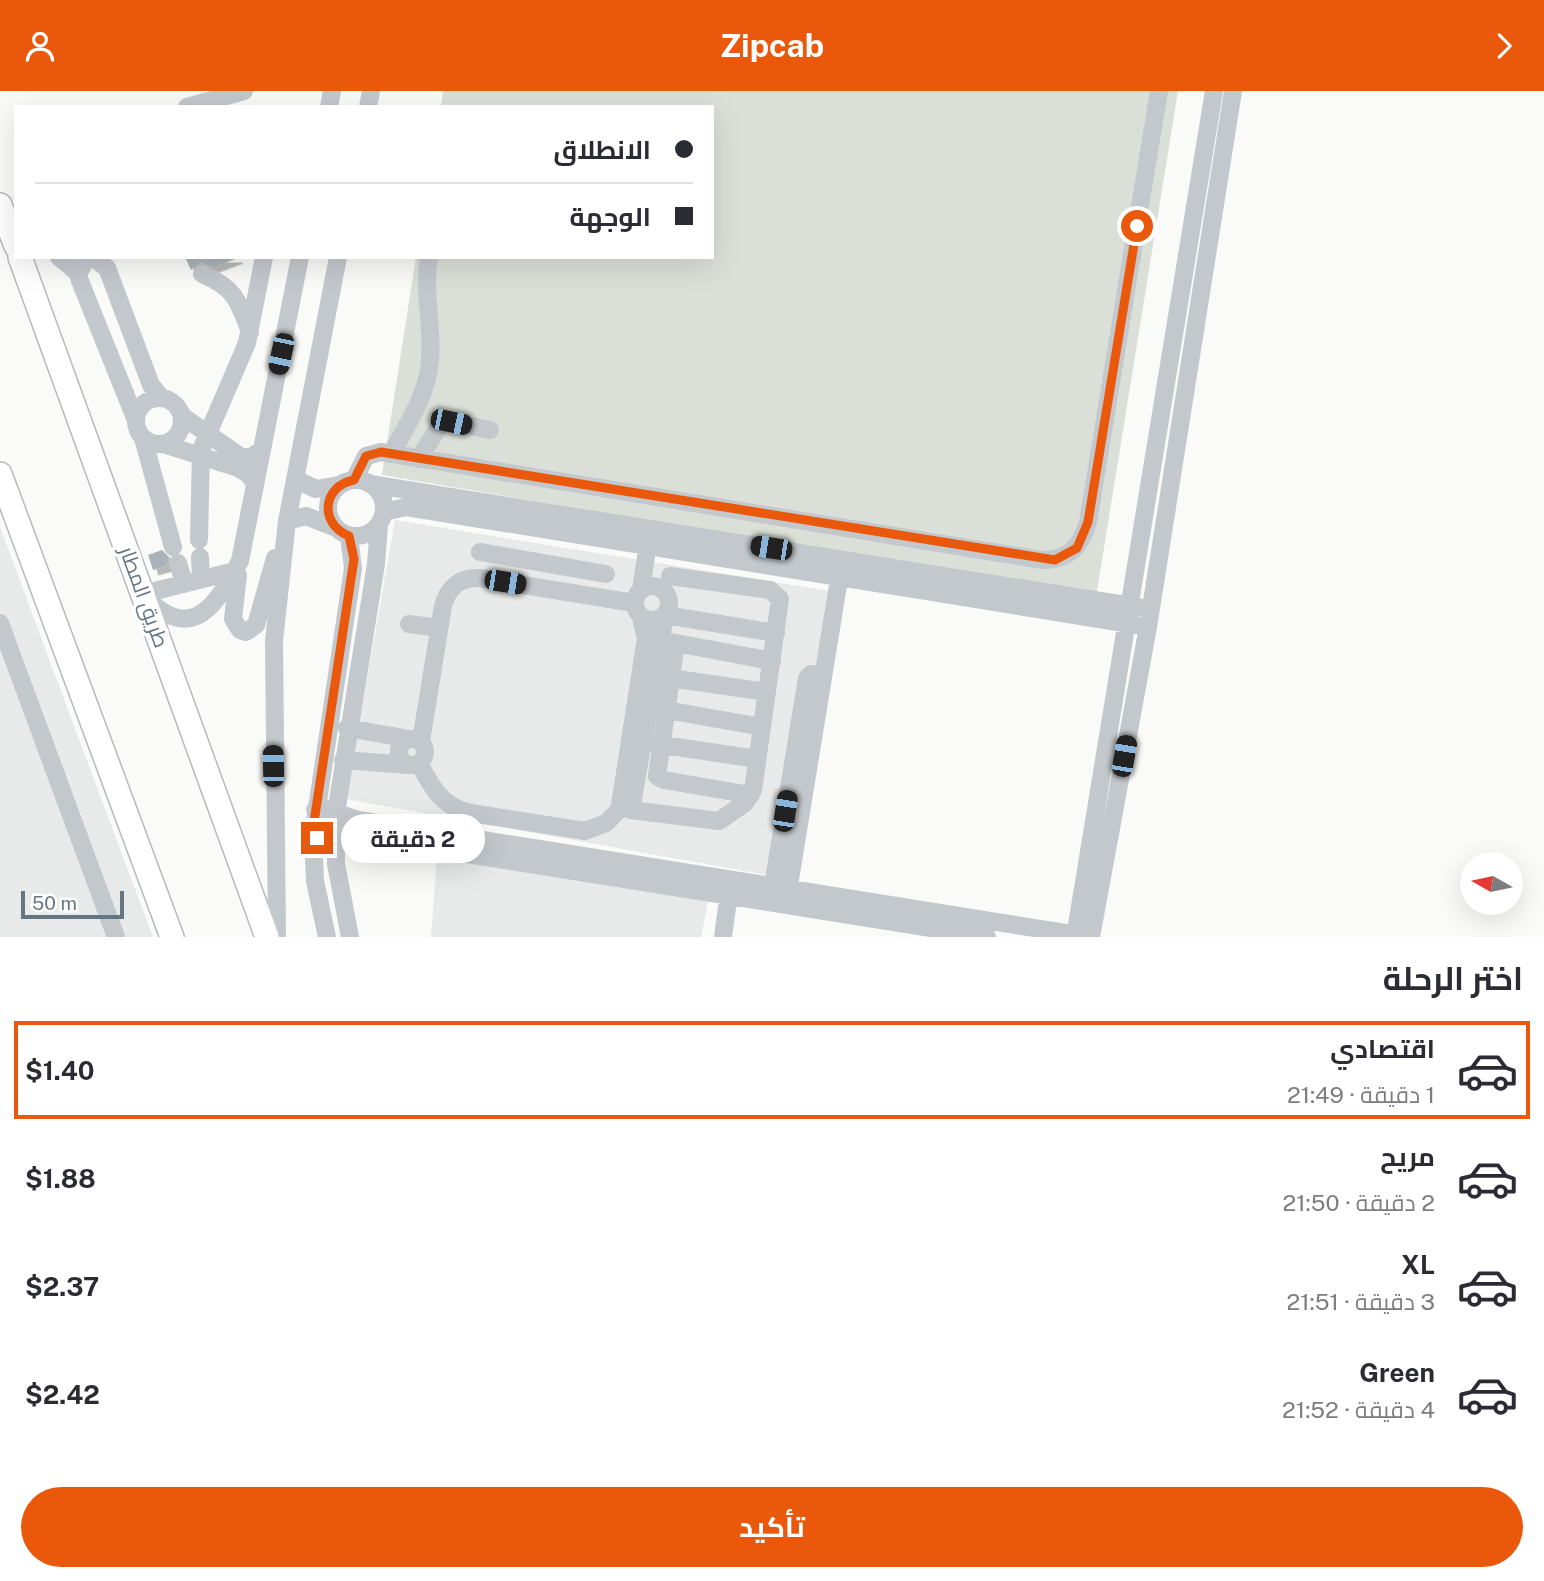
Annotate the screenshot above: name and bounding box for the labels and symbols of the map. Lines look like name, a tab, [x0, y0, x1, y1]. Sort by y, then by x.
route start	[1121, 210, 1153, 242]
car	[267, 331, 296, 377]
car	[429, 407, 474, 437]
car	[749, 534, 794, 562]
street label: طريق المطار	[113, 542, 174, 651]
car	[483, 568, 528, 596]
car	[1111, 733, 1138, 779]
car	[263, 745, 284, 787]
car	[772, 789, 799, 833]
callout: 2 دقيقة	[342, 813, 485, 863]
route end	[301, 822, 333, 854]
north arrow	[1460, 852, 1522, 915]
scale bar	[21, 888, 124, 920]

